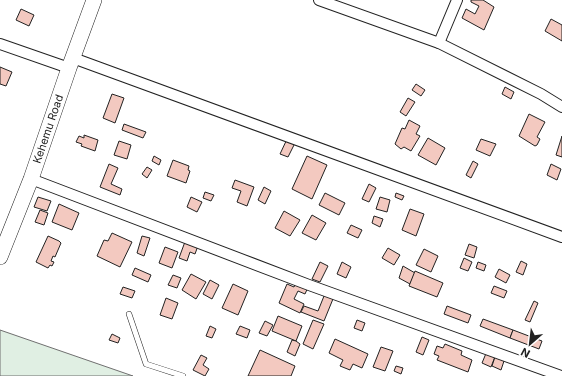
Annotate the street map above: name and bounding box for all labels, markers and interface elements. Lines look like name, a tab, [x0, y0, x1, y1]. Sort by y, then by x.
street label: Kehemu Road	[30, 93, 66, 165]
north arrow	[510, 324, 550, 364]
text: N	[518, 345, 532, 361]

